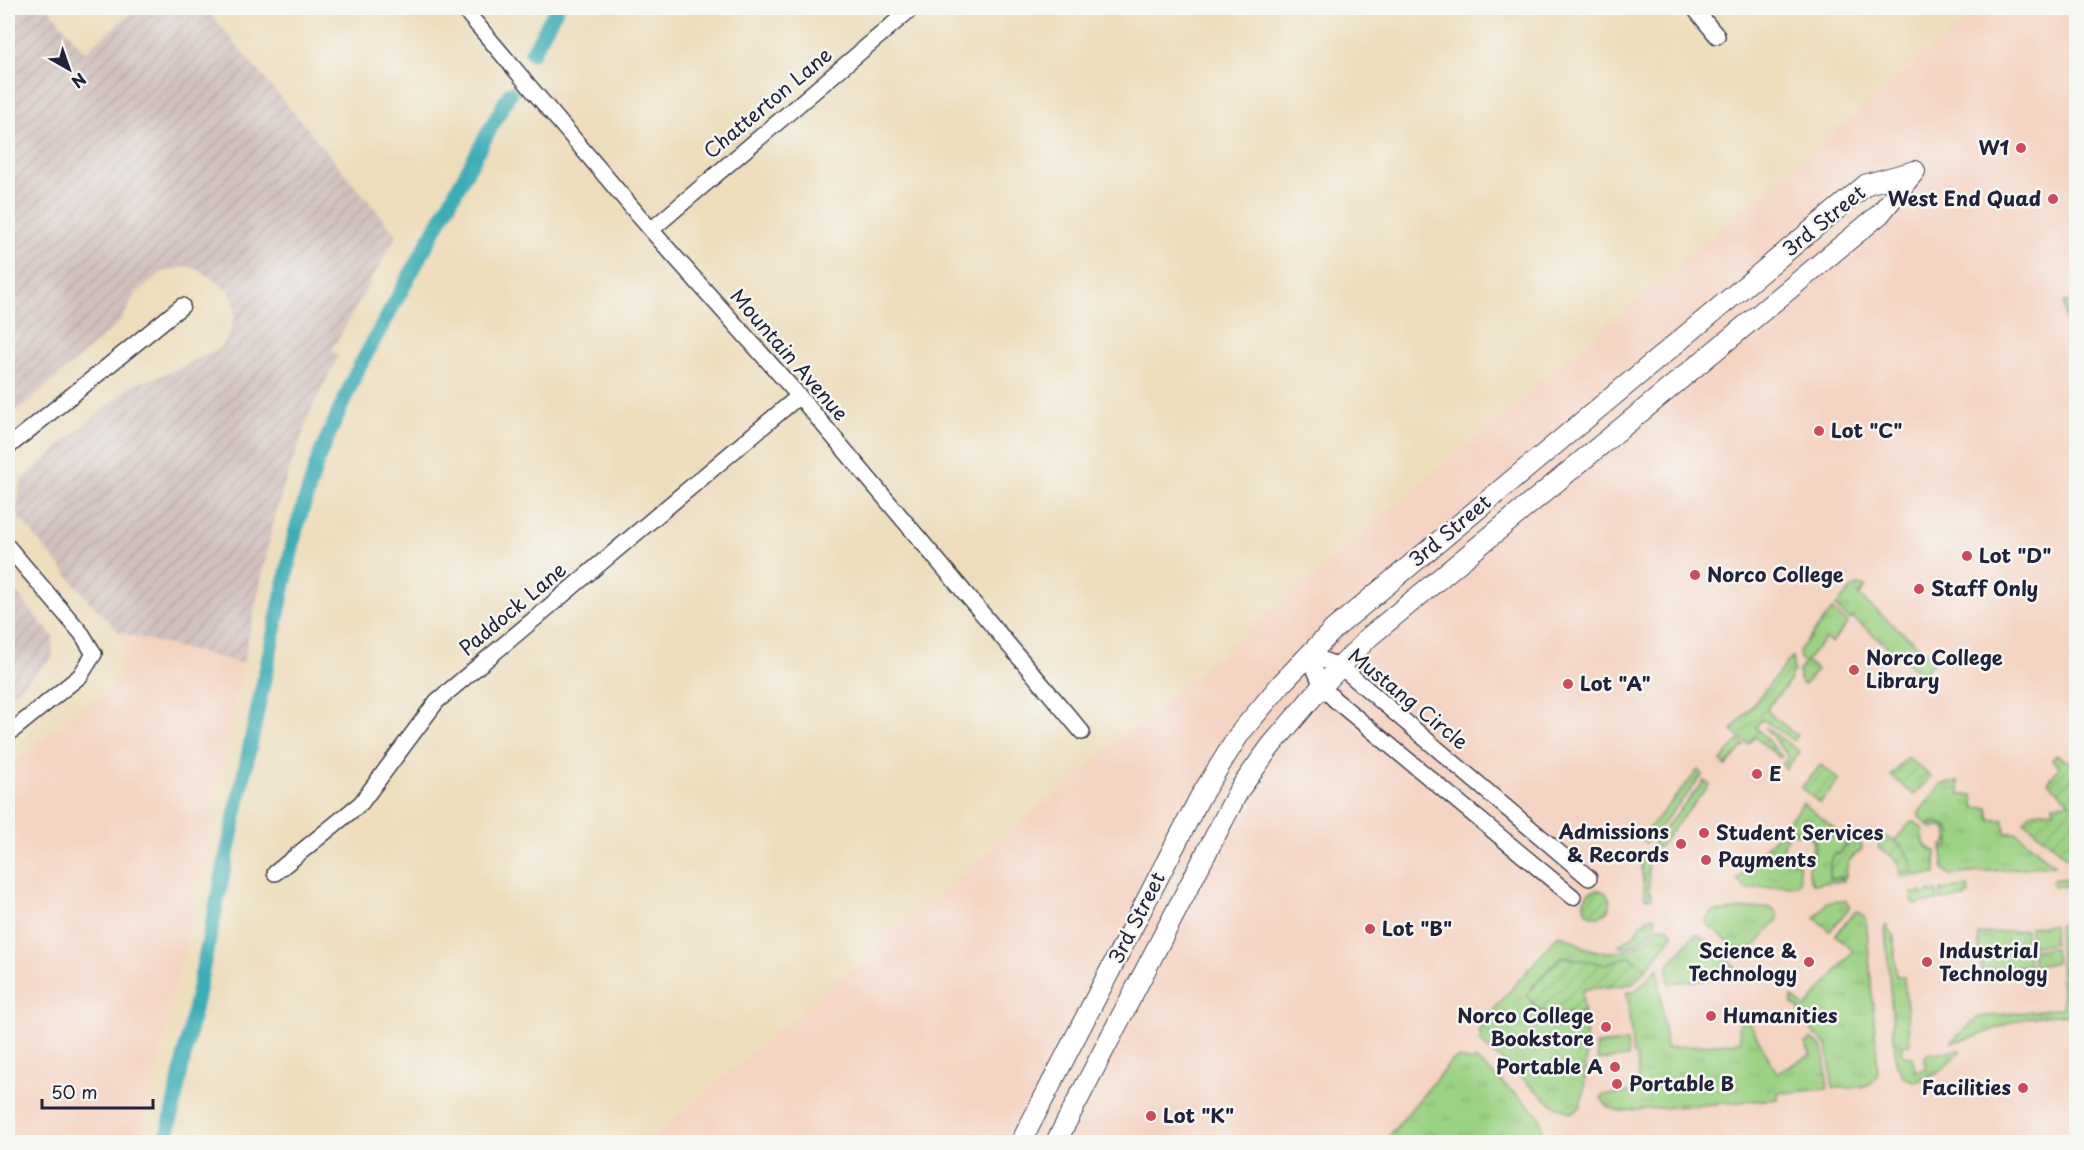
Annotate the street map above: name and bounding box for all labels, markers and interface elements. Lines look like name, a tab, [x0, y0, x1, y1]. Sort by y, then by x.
north arrow	[39, 39, 99, 99]
street label: Chatterton Lane	[696, 39, 838, 165]
text: N	[67, 68, 92, 95]
place label: W1	[1978, 132, 2009, 162]
marker: W1	[2014, 141, 2028, 155]
street label: 3rd Street	[1775, 177, 1871, 263]
place label: West End Quad	[1888, 183, 2041, 213]
marker: West End Quad	[2046, 192, 2060, 206]
street label: Mountain Avenue	[724, 282, 856, 427]
place label: Lot "C"	[1831, 415, 1903, 445]
marker: Lot "C"	[1812, 424, 1826, 438]
street label: 3rd Street	[1402, 487, 1497, 574]
place label: Lot "D"	[1979, 540, 2051, 570]
marker: Lot "D"	[1960, 549, 1974, 563]
street label: Paddock Lane	[452, 554, 572, 662]
place label: Norco College	[1707, 559, 1844, 589]
marker: Norco College	[1688, 568, 1702, 582]
place label: Staff Only	[1931, 573, 2038, 603]
marker: Staff Only	[1912, 582, 1926, 596]
street label: Mustang Circle	[1342, 640, 1475, 756]
place label: Norco College Library	[1866, 642, 2003, 695]
marker: Norco College Library	[1847, 663, 1861, 677]
place label: Lot "A"	[1580, 668, 1651, 698]
marker: Lot "A"	[1561, 677, 1575, 691]
place label: E	[1769, 758, 1781, 788]
marker: E	[1750, 767, 1764, 781]
place label: Admissions & Records	[1558, 816, 1669, 869]
place label: Student Services	[1716, 817, 1884, 847]
marker: Student Services	[1697, 826, 1711, 840]
marker: Admissions & Records	[1674, 837, 1688, 851]
place label: Payments	[1718, 844, 1816, 874]
marker: Payments	[1699, 853, 1713, 867]
street label: 3rd Street	[1100, 866, 1172, 969]
place label: Lot "B"	[1382, 913, 1452, 943]
marker: Lot "B"	[1363, 922, 1377, 936]
place label: Science & Technology	[1689, 935, 1797, 988]
place label: Industrial Technology	[1939, 935, 2047, 988]
marker: Science & Technology	[1802, 955, 1816, 969]
marker: Industrial Technology	[1920, 955, 1934, 969]
place label: Norco College Bookstore	[1457, 1000, 1594, 1053]
place label: Humanities	[1723, 1000, 1838, 1030]
marker: Humanities	[1704, 1009, 1718, 1023]
marker: Norco College Bookstore	[1599, 1020, 1613, 1034]
place label: Portable A	[1496, 1051, 1603, 1081]
marker: Portable A	[1608, 1060, 1622, 1074]
place label: Portable B	[1629, 1068, 1734, 1098]
scale bar	[42, 1072, 153, 1110]
place label: Facilities	[1922, 1072, 2011, 1102]
marker: Portable B	[1610, 1077, 1624, 1091]
text: 50 m	[51, 1078, 98, 1105]
marker: Facilities	[2016, 1081, 2030, 1095]
place label: Lot "K"	[1163, 1100, 1234, 1130]
marker: Lot "K"	[1144, 1109, 1158, 1123]

